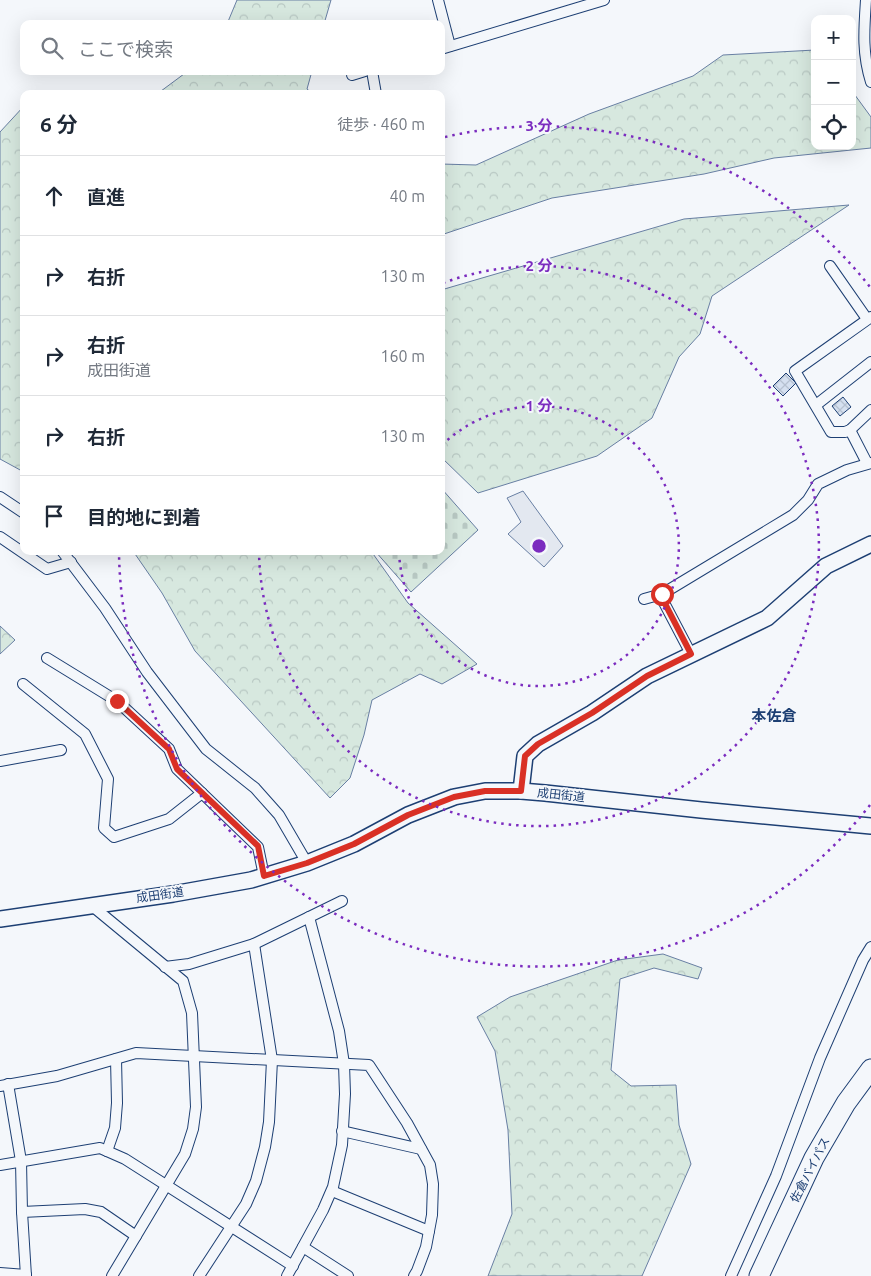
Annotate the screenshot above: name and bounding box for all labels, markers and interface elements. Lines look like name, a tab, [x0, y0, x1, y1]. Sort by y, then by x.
map controls	[811, 15, 856, 150]
button: +	[811, 15, 856, 60]
search box	[20, 20, 445, 75]
icon: search	[38, 34, 66, 62]
text: ここで検索	[78, 38, 173, 60]
button: −	[811, 60, 856, 105]
button: locate	[811, 105, 856, 150]
text: 6 分	[40, 112, 78, 136]
text: 徒歩 · 460 m	[337, 115, 425, 133]
text: 3 分	[525, 117, 553, 134]
icon: ahead	[40, 182, 68, 210]
text: 直進	[87, 186, 125, 208]
text: 40 m	[389, 187, 425, 205]
text: 2 分	[525, 257, 553, 274]
icon: right	[40, 262, 68, 290]
text: 右折	[87, 266, 125, 288]
text: 130 m	[380, 267, 425, 285]
text: 右折	[87, 334, 125, 356]
icon: right	[40, 342, 68, 370]
text: 160 m	[380, 347, 425, 365]
text: 成田街道	[87, 361, 151, 379]
text: 1 分	[525, 397, 553, 414]
icon: right	[40, 422, 68, 450]
text: 右折	[87, 426, 125, 448]
text: 130 m	[380, 427, 425, 445]
icon: arrive	[40, 502, 68, 530]
text: 目的地に到着	[87, 506, 201, 528]
centre of rings	[530, 537, 548, 555]
route start	[651, 583, 674, 606]
route end	[106, 690, 129, 713]
district label: 本佐倉	[751, 707, 797, 724]
street label: 成田街道	[536, 786, 586, 803]
street label: 成田街道	[135, 885, 185, 904]
street label: 佐倉バイパス	[787, 1135, 832, 1205]

